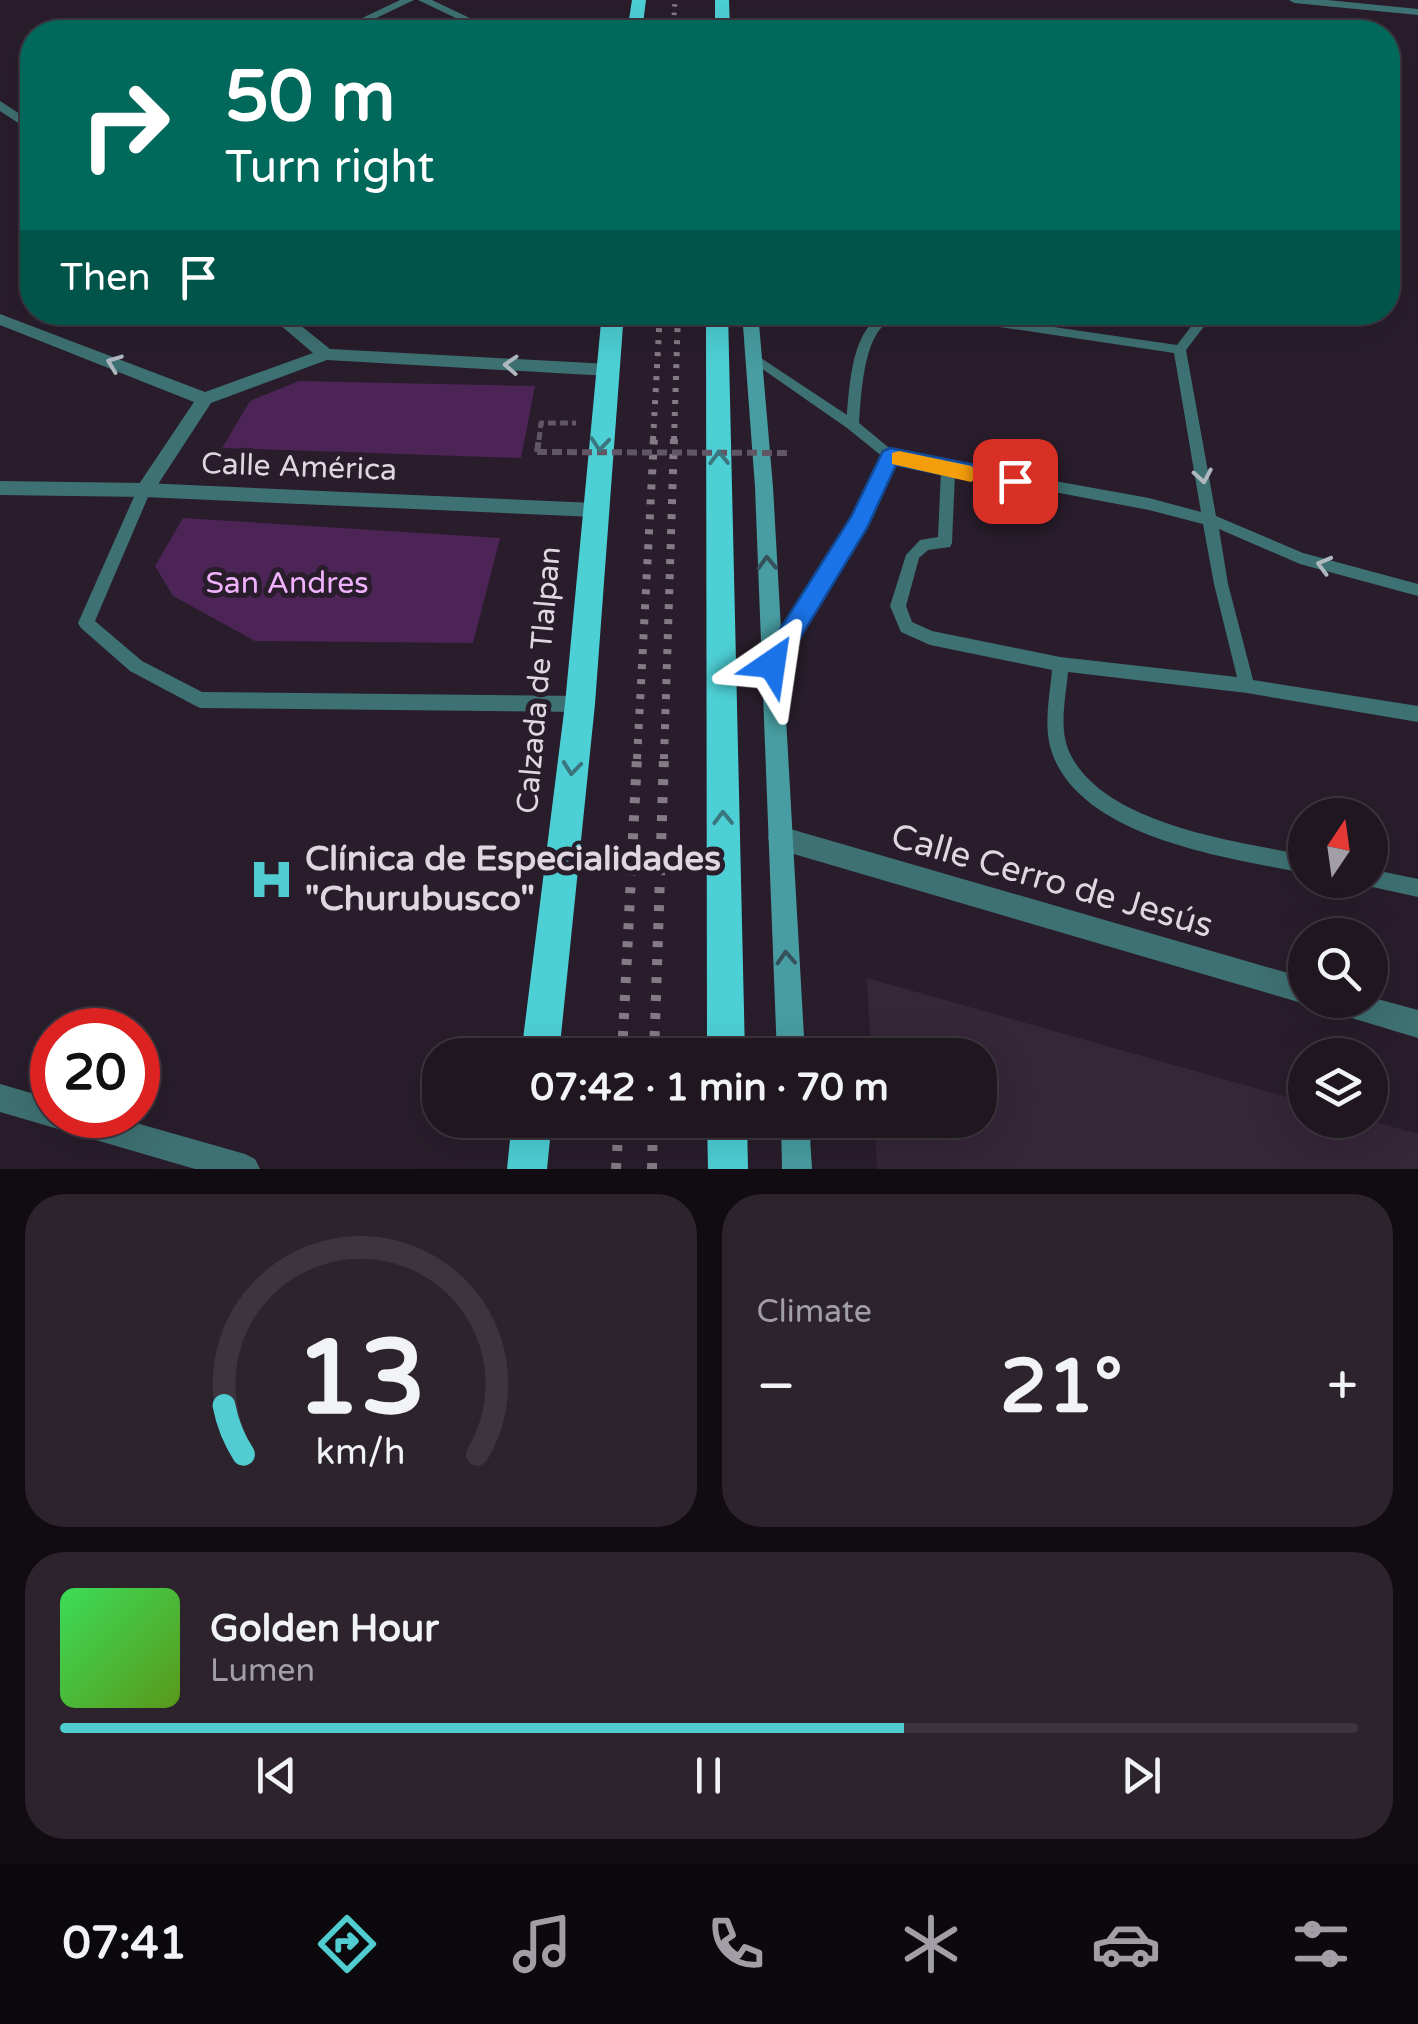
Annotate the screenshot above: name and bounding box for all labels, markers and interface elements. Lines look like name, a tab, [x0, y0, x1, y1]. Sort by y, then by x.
text: 50 m	[225, 56, 395, 140]
icon: right	[60, 60, 190, 190]
text: Turn right	[225, 141, 434, 195]
icon: arrive	[171, 250, 226, 305]
text: Then	[60, 255, 151, 301]
one-way arrow	[503, 354, 519, 376]
one-way arrow	[106, 355, 123, 375]
one-way arrow	[590, 437, 612, 453]
pin	[973, 439, 1058, 524]
street label: Calle América	[200, 445, 398, 489]
one-way arrow	[708, 449, 730, 464]
icon: arrive	[988, 454, 1043, 509]
one-way arrow	[1192, 467, 1213, 484]
street label: Calzada de Tlalpan	[509, 545, 569, 815]
one-way arrow	[757, 555, 778, 571]
one-way arrow	[1316, 555, 1333, 576]
park label: San Andres	[205, 565, 369, 602]
position arrow	[720, 612, 824, 716]
one-way arrow	[562, 761, 583, 777]
north arrow	[1288, 798, 1388, 898]
map controls	[1288, 798, 1388, 1138]
one-way arrow	[712, 809, 734, 824]
street label: Calle Cerro de Jesús	[886, 815, 1218, 947]
place label: Clínica de Especialidades "Churubusco"	[305, 838, 721, 920]
hospital icon: Clínica de Especialidades "Churubusco"	[248, 855, 296, 903]
button: search	[1288, 918, 1388, 1018]
one-way arrow	[776, 949, 797, 965]
speed limit sign: 20	[30, 1008, 160, 1138]
button: layers	[1288, 1038, 1388, 1138]
text: 07:42 · 1 min · 70 m	[530, 1065, 889, 1111]
text: Climate	[757, 1293, 872, 1331]
text: 13	[295, 1317, 426, 1442]
text: 21°	[1000, 1342, 1123, 1432]
text: −	[757, 1354, 796, 1420]
text: +	[1327, 1354, 1358, 1420]
text: km/h	[316, 1431, 406, 1474]
text: Golden Hour	[210, 1606, 439, 1652]
text: Lumen	[210, 1652, 315, 1690]
icon: previous	[249, 1748, 304, 1803]
icon: pause	[681, 1748, 736, 1803]
icon: next	[1114, 1748, 1169, 1803]
icon: directions	[312, 1909, 382, 1979]
icon: music	[507, 1909, 577, 1979]
icon: phone	[701, 1909, 771, 1979]
icon: climate	[896, 1909, 966, 1979]
icon: car	[1091, 1909, 1161, 1979]
icon: filters	[1286, 1909, 1356, 1979]
text: 07:41	[62, 1917, 187, 1971]

